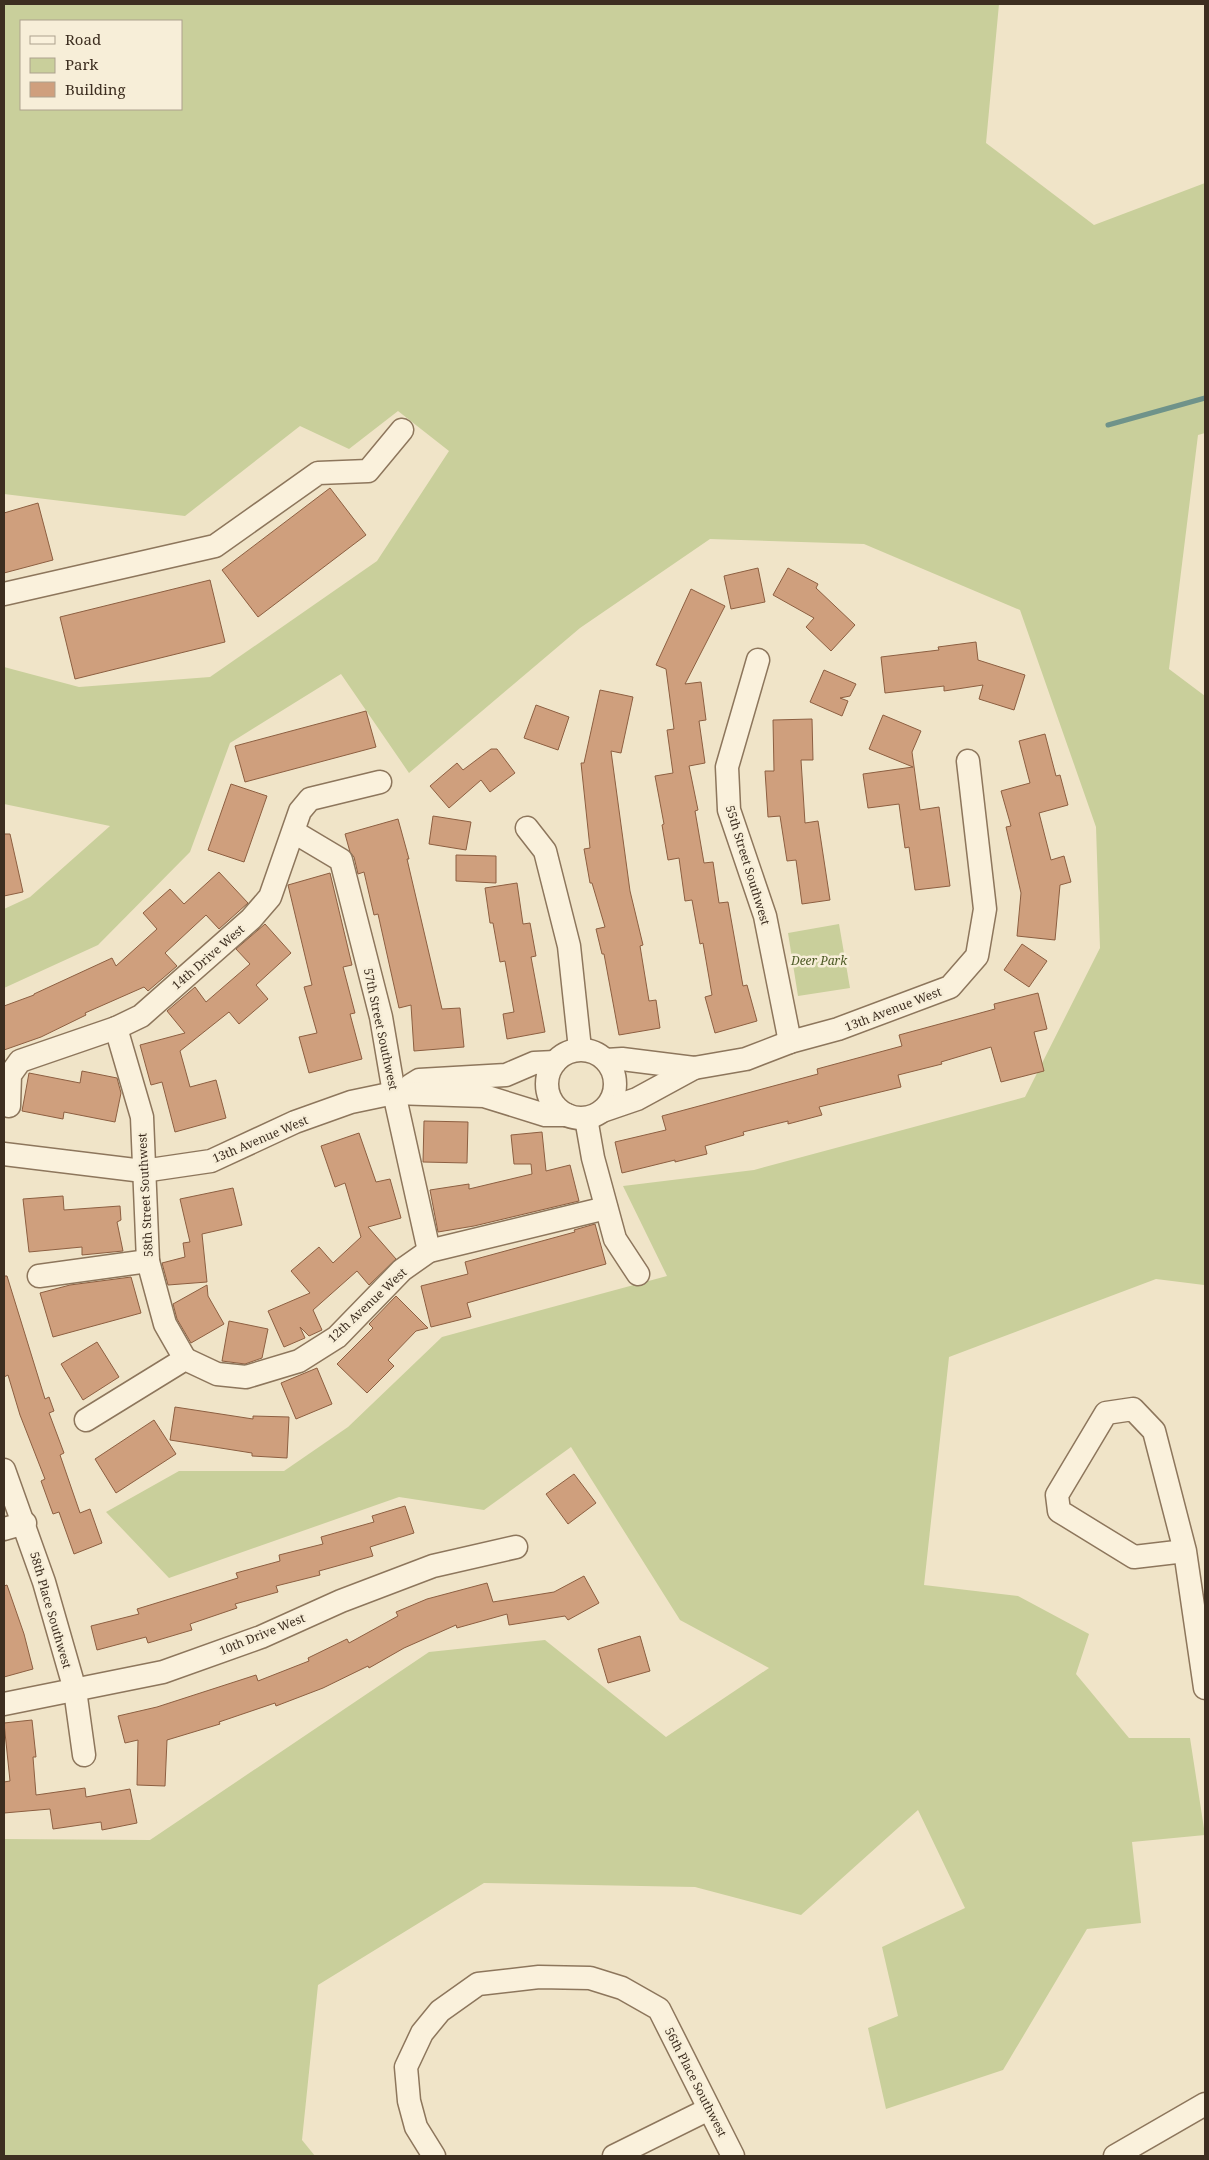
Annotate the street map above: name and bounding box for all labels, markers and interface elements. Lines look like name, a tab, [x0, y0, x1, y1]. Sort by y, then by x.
legend	[20, 20, 182, 110]
text: Road	[65, 29, 101, 49]
text: Park	[65, 54, 99, 74]
text: Building	[65, 79, 126, 99]
street label: 55th Street Southwest	[722, 803, 774, 927]
street label: 14th Drive West	[168, 921, 248, 993]
park label: Deer Park	[790, 952, 848, 969]
street label: 57th Street Southwest	[360, 966, 402, 1092]
street label: 13th Avenue West	[842, 983, 944, 1035]
street label: 13th Avenue West	[210, 1111, 310, 1167]
street label: 58th Street Southwest	[133, 1132, 157, 1258]
street label: 12th Avenue West	[324, 1264, 410, 1346]
street label: 58th Place Southwest	[26, 1550, 76, 1670]
street label: 10th Drive West	[217, 1609, 307, 1659]
street label: 56th Place Southwest	[661, 2024, 731, 2140]

